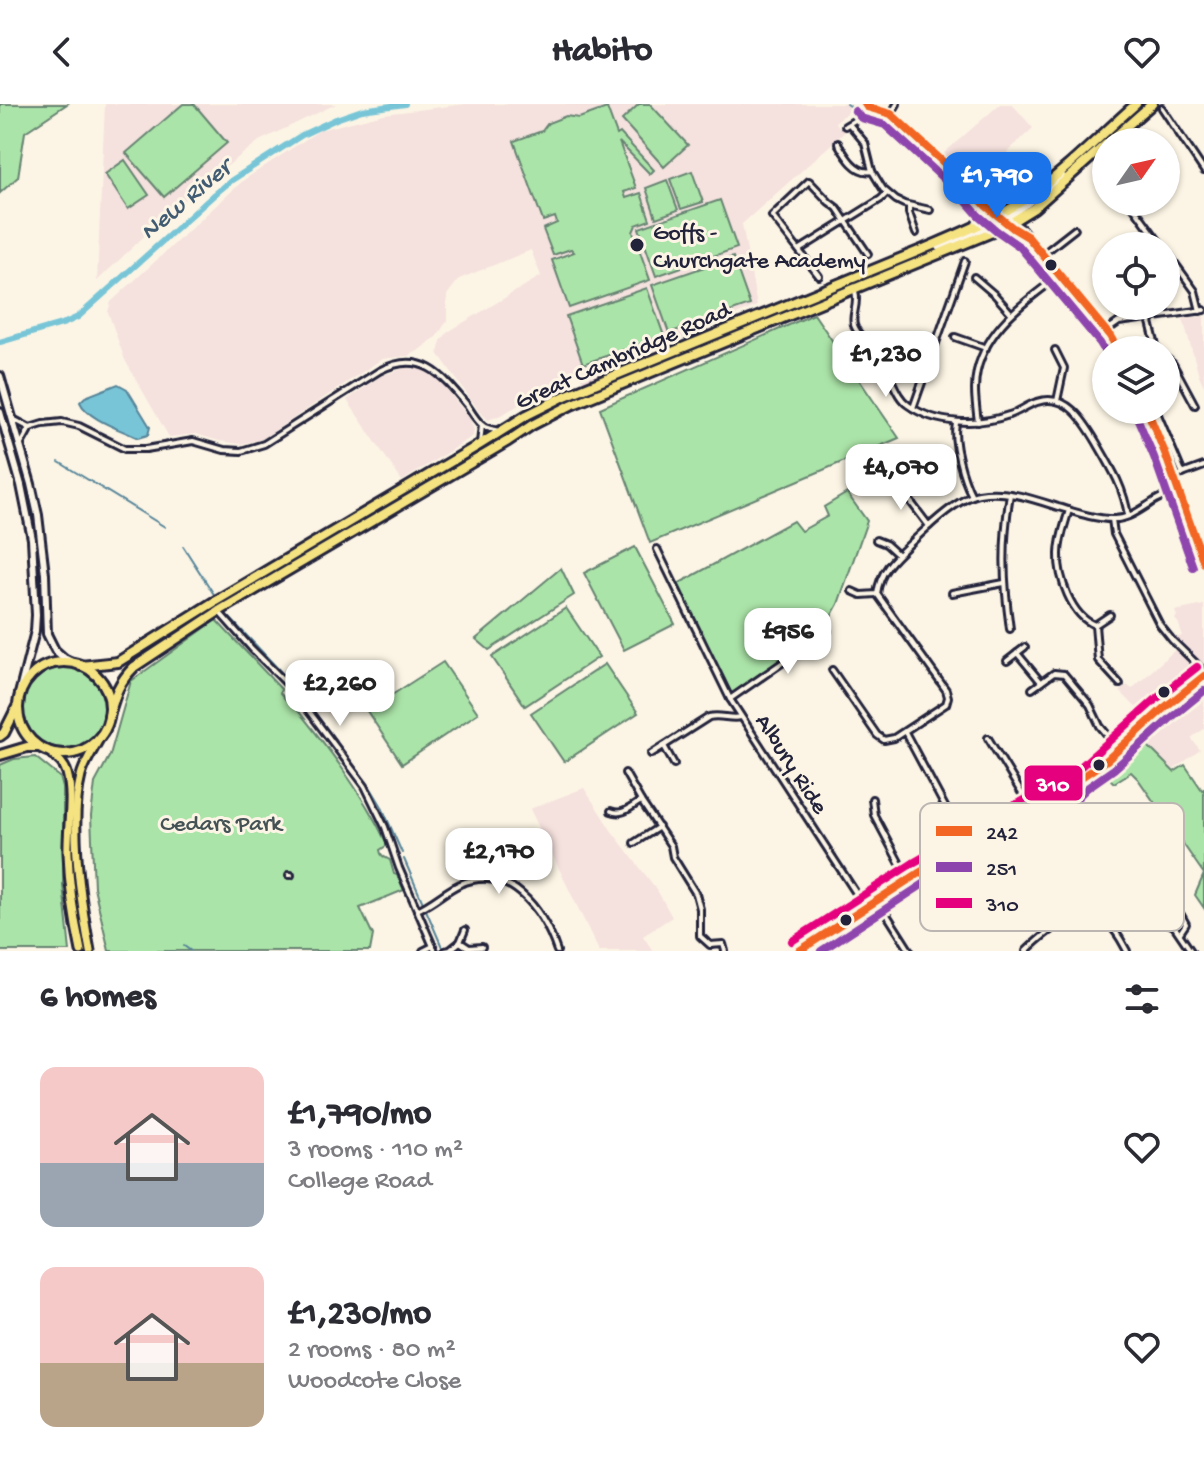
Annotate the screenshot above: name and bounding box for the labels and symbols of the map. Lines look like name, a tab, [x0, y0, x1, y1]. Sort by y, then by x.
north arrow	[1092, 128, 1180, 216]
water label: New River	[135, 151, 243, 249]
pin: £1,790	[932, 152, 1062, 220]
place label: Goffs - Churchgate Academy	[653, 220, 866, 277]
marker: Goffs - Churchgate Academy	[628, 236, 646, 254]
unlabelled marker	[1043, 257, 1059, 273]
street label: Great Cambridge Road	[511, 296, 737, 418]
pin: £1,230	[821, 331, 951, 399]
pin: £4,070	[836, 444, 966, 512]
pin: £956	[741, 608, 835, 676]
pin: £2,260	[275, 660, 405, 728]
unlabelled marker	[1156, 684, 1172, 700]
street label: Albury Ride	[747, 709, 833, 821]
unlabelled marker	[1091, 757, 1107, 773]
line badge: 310	[1023, 764, 1084, 802]
text: 310	[1036, 774, 1070, 800]
legend	[920, 803, 1184, 931]
park label: Cedars Park	[160, 811, 284, 840]
text: 242	[986, 822, 1018, 848]
pin: £2,170	[434, 828, 564, 896]
text: 251	[986, 858, 1017, 884]
text: 310	[985, 894, 1019, 920]
unlabelled marker	[838, 912, 854, 928]

